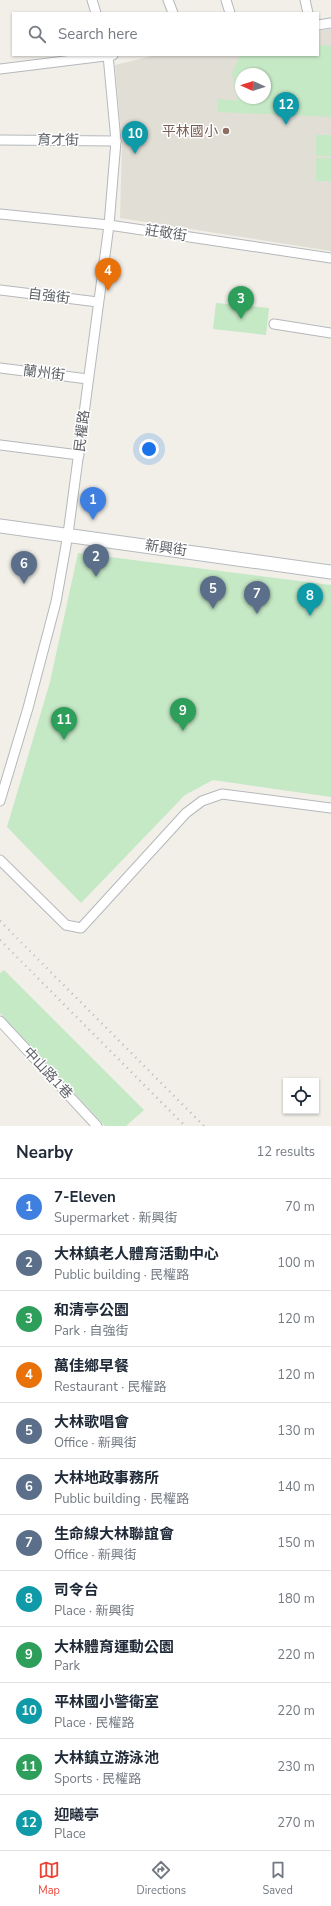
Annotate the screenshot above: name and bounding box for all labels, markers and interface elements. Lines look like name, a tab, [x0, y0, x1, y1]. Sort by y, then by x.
search box	[12, 12, 319, 56]
icon: search	[26, 23, 48, 45]
text: Search here	[58, 24, 138, 44]
north arrow	[235, 68, 271, 104]
pin: 12	[273, 92, 299, 125]
pin: 10	[122, 121, 148, 154]
place label: 平林國小	[162, 122, 218, 141]
marker: 平林國小	[221, 126, 231, 136]
street label: 育才街	[37, 130, 79, 150]
street label: 莊敬街	[144, 221, 188, 245]
pin: 4	[95, 258, 121, 291]
street label: 自強街	[27, 284, 71, 308]
pin: 3	[228, 286, 254, 319]
street label: 蘭州街	[22, 361, 66, 385]
street label: 民權路	[70, 409, 94, 453]
your location	[139, 439, 159, 459]
pin: 1	[80, 487, 106, 520]
street label: 新興街	[144, 536, 188, 560]
pin: 2	[83, 544, 109, 577]
pin: 6	[11, 551, 37, 584]
pin: 5	[200, 576, 226, 609]
pin: 7	[244, 581, 270, 614]
pin: 8	[297, 583, 323, 616]
pin: 9	[170, 698, 196, 731]
pin: 11	[51, 707, 77, 740]
street label: 中山路1巷	[19, 1043, 77, 1103]
map controls	[283, 1078, 319, 1114]
button: locate	[283, 1078, 319, 1114]
text: Nearby	[16, 1141, 73, 1164]
text: 12 results	[256, 1143, 315, 1161]
text: 7-Eleven	[54, 1187, 116, 1207]
text: 1	[25, 1198, 33, 1216]
text: 70 m	[285, 1198, 315, 1216]
text: Supermarket · 新興街	[54, 1209, 178, 1227]
text: 大林鎮老人體育活動中心	[54, 1244, 219, 1264]
text: 2	[25, 1254, 33, 1272]
text: 100 m	[277, 1254, 315, 1272]
text: Public building · 民權路	[54, 1266, 189, 1284]
text: 和清亭公園	[54, 1300, 129, 1320]
text: 3	[25, 1310, 33, 1328]
text: 120 m	[277, 1310, 315, 1328]
text: Park · 自強街	[54, 1322, 129, 1340]
text: 萬佳鄉早餐	[54, 1356, 129, 1376]
text: 4	[25, 1366, 33, 1384]
text: 120 m	[277, 1366, 315, 1384]
text: Restaurant · 民權路	[54, 1378, 166, 1396]
text: 大林歌唱會	[54, 1412, 129, 1432]
text: 5	[25, 1422, 33, 1440]
text: 130 m	[277, 1422, 315, 1440]
text: Office · 新興街	[54, 1434, 137, 1452]
text: 大林地政事務所	[54, 1468, 159, 1488]
text: 6	[25, 1478, 33, 1496]
text: 140 m	[277, 1478, 315, 1496]
text: Public building · 民權路	[54, 1490, 189, 1508]
text: 生命線大林聯誼會	[54, 1524, 174, 1544]
text: 7	[25, 1534, 33, 1552]
text: 150 m	[277, 1534, 315, 1552]
text: Office · 新興街	[54, 1546, 137, 1564]
text: 司令台	[54, 1580, 99, 1600]
text: 8	[25, 1590, 33, 1608]
text: 180 m	[277, 1590, 315, 1608]
text: Place · 新興街	[54, 1602, 134, 1620]
text: 大林體育運動公園	[54, 1637, 174, 1657]
text: 9	[25, 1646, 33, 1664]
text: 220 m	[277, 1646, 315, 1664]
text: Park	[54, 1657, 80, 1675]
text: 平林國小警衛室	[54, 1692, 159, 1712]
text: 10	[21, 1702, 37, 1720]
text: 220 m	[277, 1702, 315, 1720]
text: Place · 民權路	[54, 1714, 134, 1732]
text: 大林鎮立游泳池	[54, 1748, 159, 1768]
text: 11	[21, 1758, 37, 1776]
text: 230 m	[277, 1758, 315, 1776]
text: Sports · 民權路	[54, 1770, 141, 1788]
text: 迎曦亭	[54, 1805, 99, 1825]
text: 12	[21, 1814, 37, 1832]
text: 270 m	[277, 1814, 315, 1832]
text: Place	[54, 1825, 86, 1843]
tab: Map	[38, 1859, 60, 1898]
tab: Directions	[136, 1859, 186, 1898]
tab: Saved	[262, 1859, 293, 1898]

